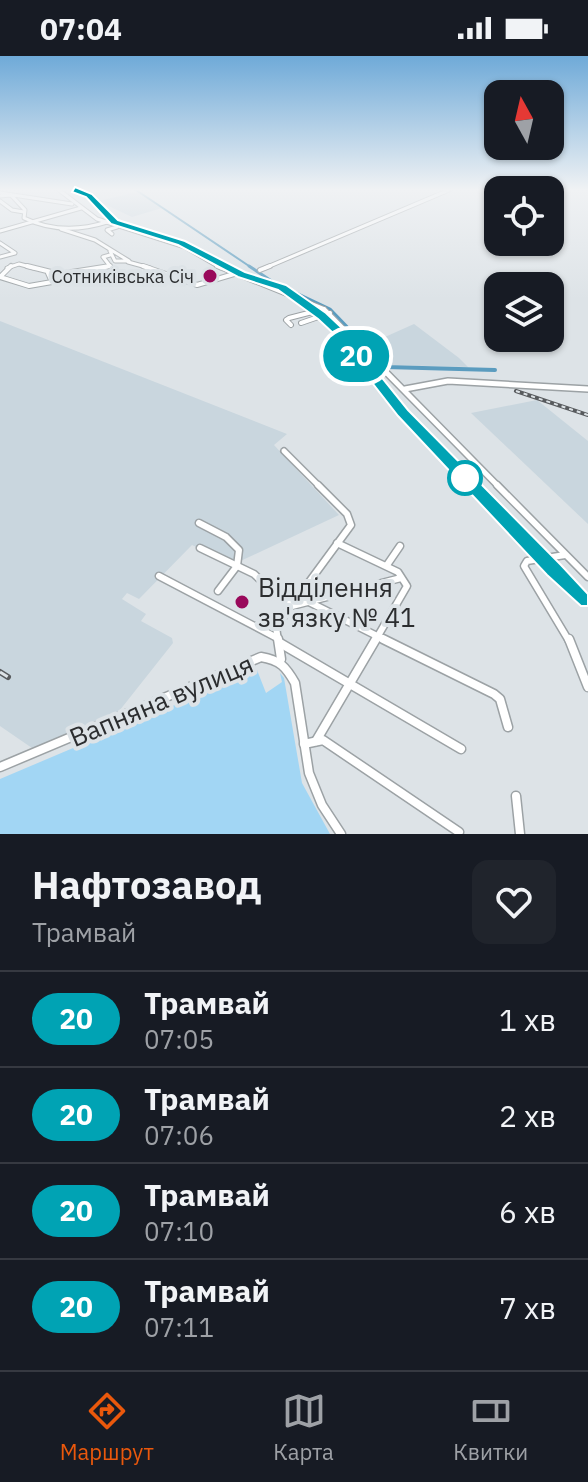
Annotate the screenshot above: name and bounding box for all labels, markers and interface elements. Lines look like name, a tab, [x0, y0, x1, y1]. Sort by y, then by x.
text: 07:04	[40, 9, 122, 48]
north arrow	[484, 80, 564, 160]
map controls	[484, 80, 564, 352]
button: locate	[484, 176, 564, 256]
place label: Сотниківська Січ	[52, 265, 194, 288]
marker: Сотниківська Січ	[201, 267, 219, 285]
button: layers	[484, 272, 564, 352]
line badge: 20	[320, 330, 392, 382]
text: 20	[339, 337, 373, 374]
unlabelled marker	[448, 461, 482, 495]
place label: Відділення зв'язку № 41	[258, 570, 416, 634]
marker: Відділення зв'язку № 41	[233, 593, 251, 611]
street label: Вапняна вулиця	[64, 646, 258, 754]
text: Нафтозавод	[32, 860, 261, 909]
button: heart	[472, 860, 556, 944]
text: Трамвай	[32, 915, 136, 949]
text: Трамвай	[144, 983, 270, 1022]
text: 20	[59, 1000, 93, 1037]
text: 1 хв	[499, 1000, 556, 1039]
text: 07:05	[144, 1022, 214, 1056]
text: Трамвай	[144, 1079, 270, 1118]
text: 20	[59, 1096, 93, 1133]
text: 2 хв	[499, 1096, 556, 1135]
text: 07:06	[144, 1118, 214, 1152]
text: Трамвай	[144, 1175, 270, 1214]
text: 20	[59, 1192, 93, 1229]
text: 6 хв	[499, 1192, 556, 1231]
text: 07:10	[144, 1214, 214, 1248]
text: Трамвай	[144, 1271, 270, 1310]
text: 20	[59, 1288, 93, 1325]
text: 7 хв	[499, 1288, 556, 1327]
text: 07:11	[144, 1310, 214, 1344]
tab: Маршрут	[60, 1389, 154, 1466]
tab: Карта	[273, 1389, 334, 1466]
tab: Квитки	[453, 1389, 528, 1466]

